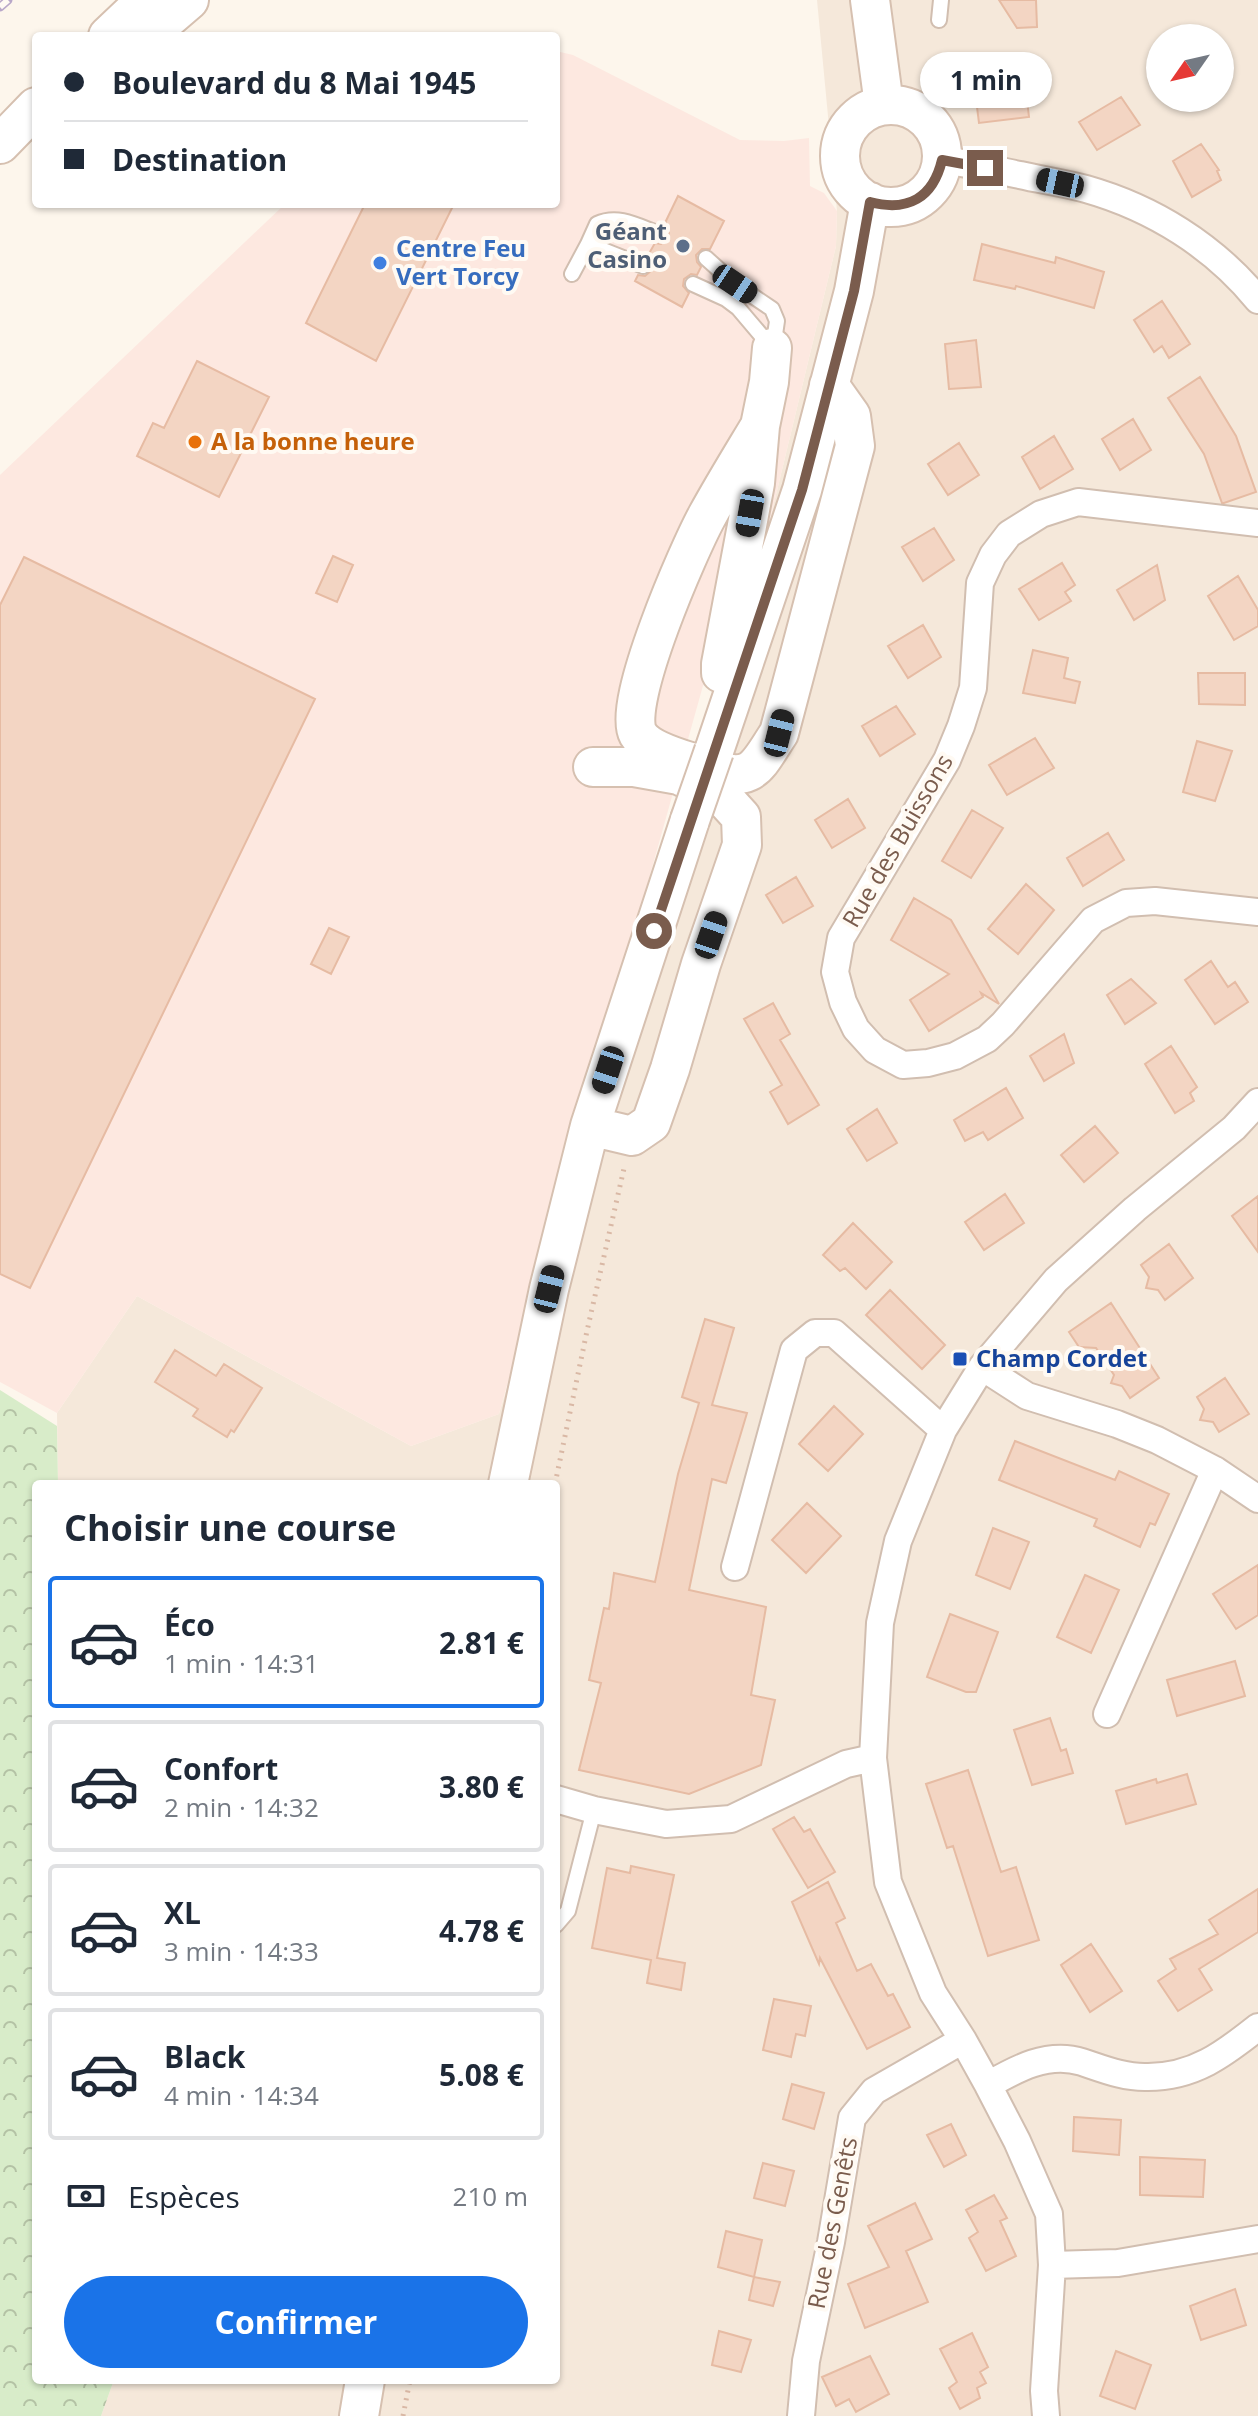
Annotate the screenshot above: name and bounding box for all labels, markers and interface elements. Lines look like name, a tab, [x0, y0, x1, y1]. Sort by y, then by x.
north arrow	[1146, 24, 1234, 112]
map controls	[1146, 24, 1234, 112]
callout: 1 min	[919, 52, 1051, 108]
text: Boulevard du 8 Mai 1945	[112, 62, 476, 103]
text: 1 min	[950, 62, 1022, 98]
text: Destination	[112, 139, 287, 180]
route end	[967, 150, 1003, 186]
car	[1034, 166, 1086, 200]
place label: Géant Casino	[587, 214, 667, 275]
place label: Centre Feu Vert Torcy	[396, 231, 526, 292]
marker: Géant Casino	[674, 237, 692, 255]
marker: Centre Feu Vert Torcy	[371, 254, 389, 272]
car	[708, 261, 762, 307]
place label: A la bonne heure	[211, 424, 415, 457]
marker: A la bonne heure	[186, 433, 204, 451]
car	[734, 487, 766, 539]
car	[762, 707, 796, 759]
street label: Rue des Buissons	[834, 748, 960, 933]
car	[692, 908, 730, 962]
route start	[636, 913, 672, 949]
car	[589, 1043, 627, 1097]
car	[532, 1263, 566, 1315]
place label: Champ Cordet	[976, 1341, 1147, 1374]
marker: Champ Cordet	[951, 1350, 969, 1368]
text: Choisir une course	[64, 1503, 396, 1552]
text: Éco	[164, 1604, 215, 1645]
icon: car	[68, 1606, 140, 1678]
text: 2.81 €	[439, 1622, 524, 1663]
text: 1 min · 14:31	[164, 1645, 319, 1681]
text: Confort	[164, 1748, 278, 1789]
icon: car	[68, 1750, 140, 1822]
text: 3.80 €	[439, 1766, 524, 1807]
text: 2 min · 14:32	[164, 1789, 319, 1825]
text: XL	[164, 1892, 201, 1933]
icon: car	[68, 1894, 140, 1966]
text: 4.78 €	[439, 1910, 524, 1951]
text: 3 min · 14:33	[164, 1933, 319, 1969]
text: Black	[164, 2036, 245, 2077]
icon: car	[68, 2038, 140, 2110]
text: 5.08 €	[439, 2054, 524, 2095]
text: 4 min · 14:34	[164, 2077, 319, 2113]
street label: Rue des Genêts	[799, 2134, 864, 2311]
icon: cash	[64, 2174, 108, 2218]
text: Espèces	[128, 2176, 240, 2217]
text: 210 m	[453, 2178, 528, 2214]
button: Confirmer	[64, 2276, 528, 2368]

